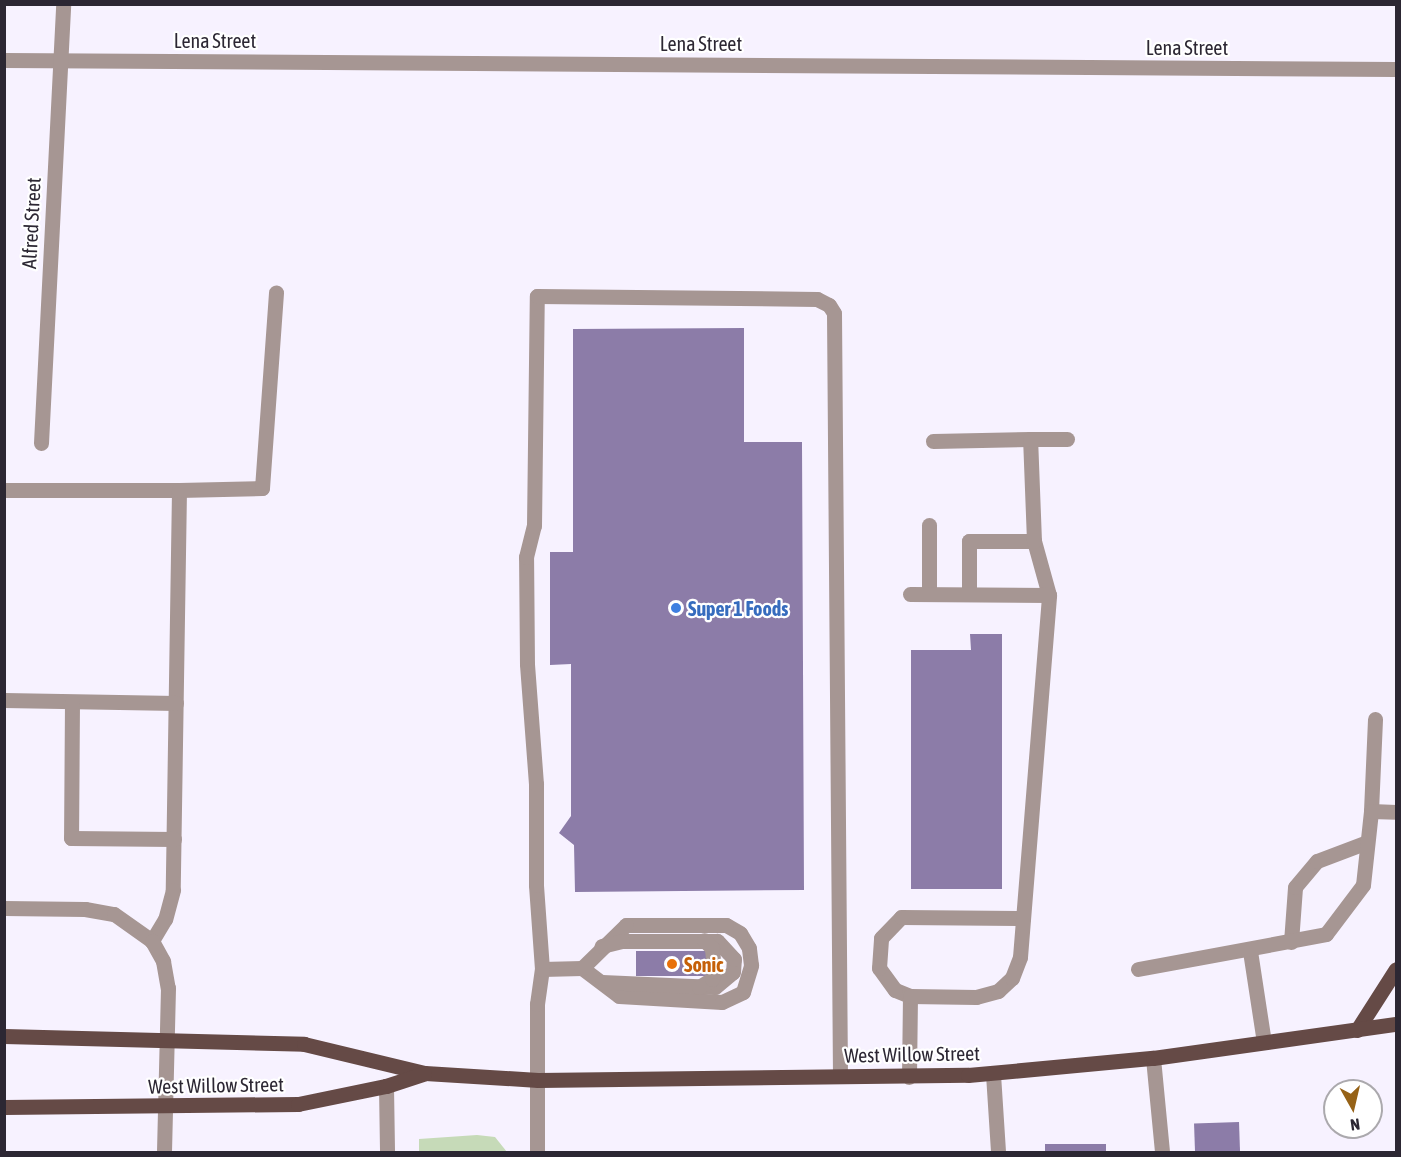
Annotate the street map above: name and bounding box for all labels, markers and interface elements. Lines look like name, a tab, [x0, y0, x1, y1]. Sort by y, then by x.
street label: Lena Street	[174, 28, 256, 52]
street label: Lena Street	[660, 31, 742, 55]
street label: Lena Street	[1146, 35, 1228, 59]
street label: Alfred Street	[17, 177, 45, 269]
place label: Super 1 Foods	[688, 596, 788, 620]
marker: Super 1 Foods	[669, 601, 683, 615]
place label: Sonic	[684, 952, 723, 976]
marker: Sonic	[665, 957, 679, 971]
street label: West Willow Street	[844, 1041, 980, 1067]
street label: West Willow Street	[148, 1072, 284, 1098]
north arrow	[1323, 1079, 1383, 1139]
text: N	[1349, 1115, 1361, 1134]

